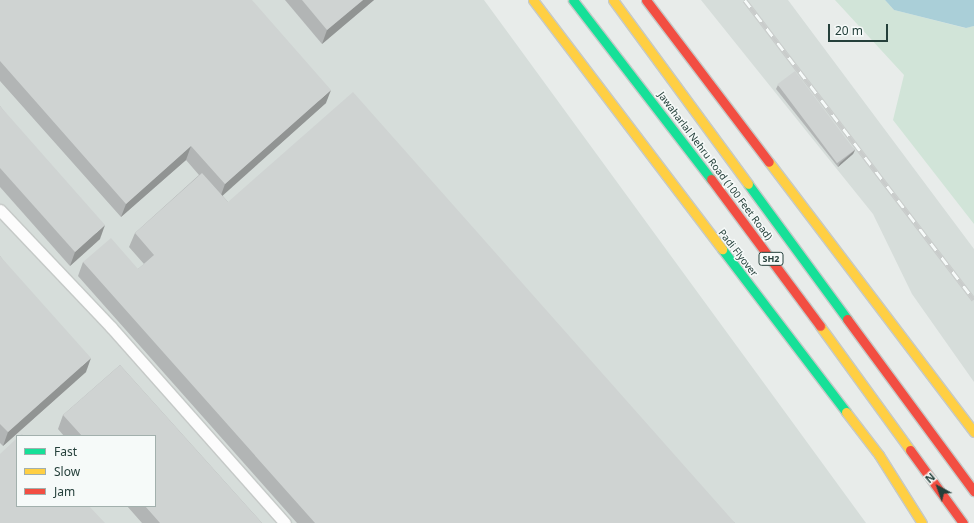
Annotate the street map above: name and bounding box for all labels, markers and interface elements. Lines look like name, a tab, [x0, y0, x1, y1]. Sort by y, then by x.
scale bar	[830, 16, 890, 42]
text: 20 m	[835, 22, 863, 39]
street label: Jawaharlal Nehru Road (100 Feet Road)	[655, 90, 775, 242]
street label: Padi Flyover	[716, 227, 760, 279]
road number: SH2	[758, 252, 784, 266]
legend	[16, 435, 156, 507]
text: Fast	[54, 443, 77, 460]
text: Slow	[54, 463, 80, 480]
north arrow	[918, 467, 958, 507]
text: N	[921, 469, 938, 486]
text: Jam	[54, 483, 75, 500]

